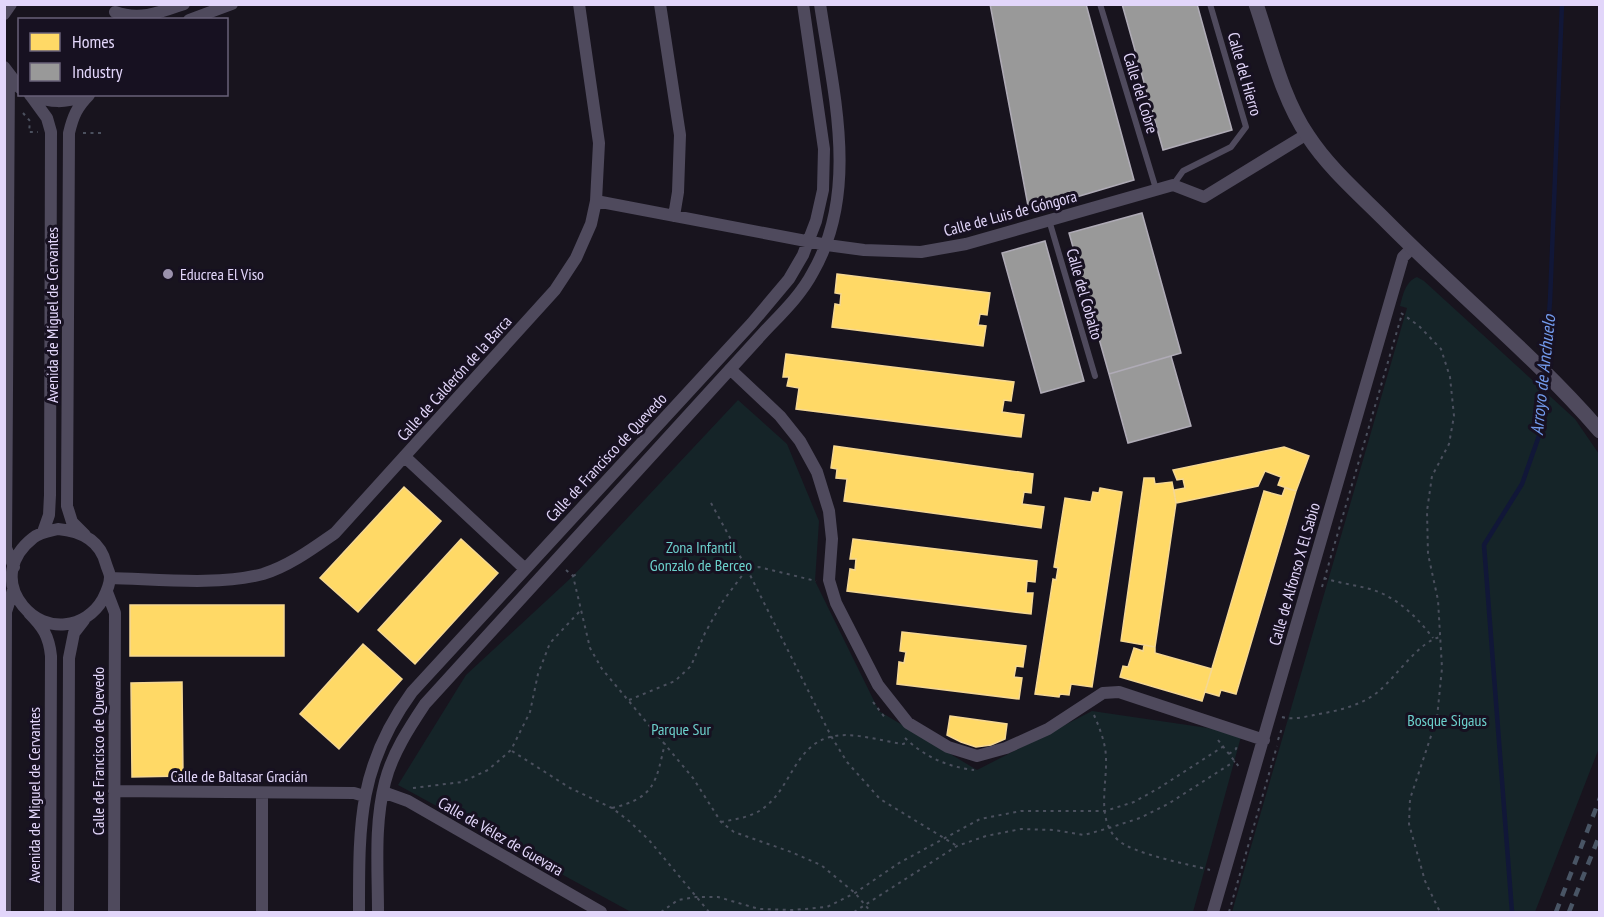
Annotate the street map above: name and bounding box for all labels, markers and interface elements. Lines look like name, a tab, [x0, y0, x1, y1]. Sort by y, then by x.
legend	[18, 18, 228, 96]
text: Homes	[72, 30, 115, 53]
street label: Calle del Hierro	[1224, 30, 1266, 118]
street label: Calle del Cobre	[1119, 50, 1163, 136]
text: Industry	[72, 60, 123, 83]
street label: Calle de Luis de Góngora	[941, 186, 1079, 240]
street label: Avenida de Miguel de Cervantes	[42, 227, 62, 403]
street label: Calle del Cobalto	[1062, 246, 1108, 342]
place label: Educrea El Viso	[180, 264, 264, 284]
marker: Educrea El Viso	[161, 267, 175, 281]
street label: Calle de Calderón de la Barca	[393, 311, 515, 445]
water label: Arroyo de Anchuelo	[1525, 312, 1560, 436]
street label: Calle de Francisco de Quevedo	[541, 389, 671, 525]
street label: Calle de Alfonso X El Sabio	[1264, 500, 1324, 648]
park label: Zona Infantil Gonzalo de Berceo	[650, 537, 752, 575]
street label: Calle de Francisco de Quevedo	[88, 667, 108, 835]
street label: Avenida de Miguel de Cervantes	[24, 707, 44, 883]
park label: Bosque Sigaus	[1407, 710, 1487, 730]
park label: Parque Sur	[651, 719, 711, 739]
street label: Calle de Baltasar Gracián	[170, 766, 308, 786]
street label: Calle de Vélez de Guevara	[435, 792, 567, 880]

